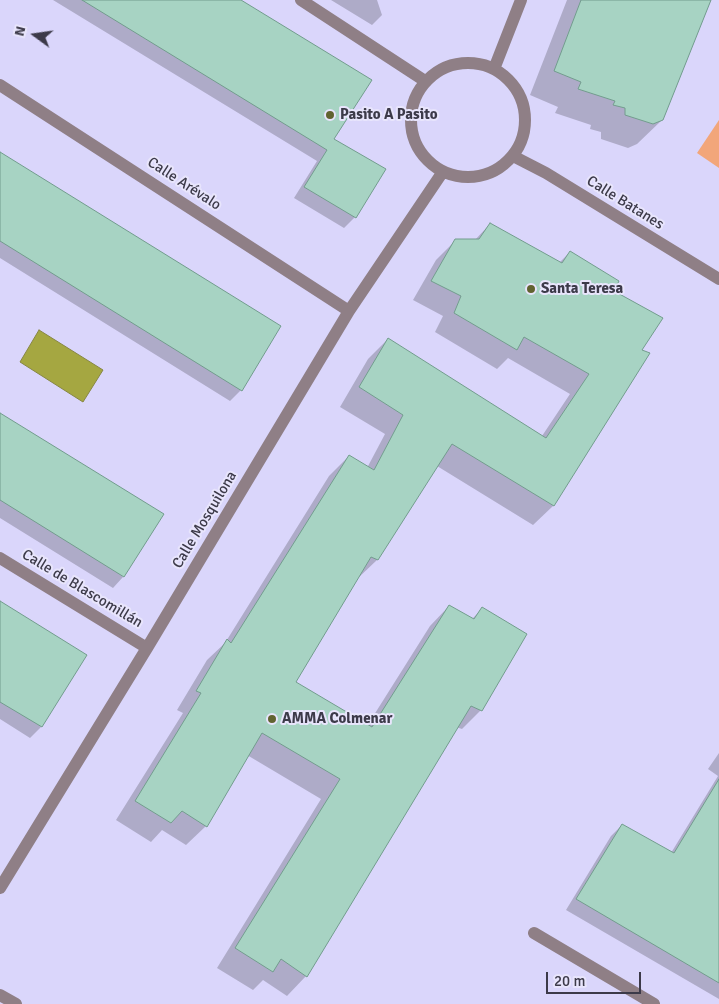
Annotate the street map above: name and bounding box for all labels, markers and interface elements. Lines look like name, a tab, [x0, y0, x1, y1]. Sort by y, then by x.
north arrow	[10, 10, 60, 60]
text: N	[11, 24, 29, 38]
place label: Pasito A Pasito	[340, 106, 437, 124]
marker: Pasito A Pasito	[324, 109, 336, 121]
street label: Calle Arévalo	[144, 154, 224, 214]
street label: Calle Batanes	[583, 172, 667, 234]
place label: Santa Teresa	[541, 280, 623, 298]
marker: Santa Teresa	[525, 283, 537, 295]
street label: Calle Mosquilona	[169, 468, 241, 572]
street label: Calle de Blascomillán	[18, 546, 146, 632]
place label: AMMA Colmenar	[282, 710, 392, 728]
marker: AMMA Colmenar	[266, 713, 278, 725]
scale bar	[549, 962, 644, 994]
text: 20 m	[554, 972, 585, 990]

